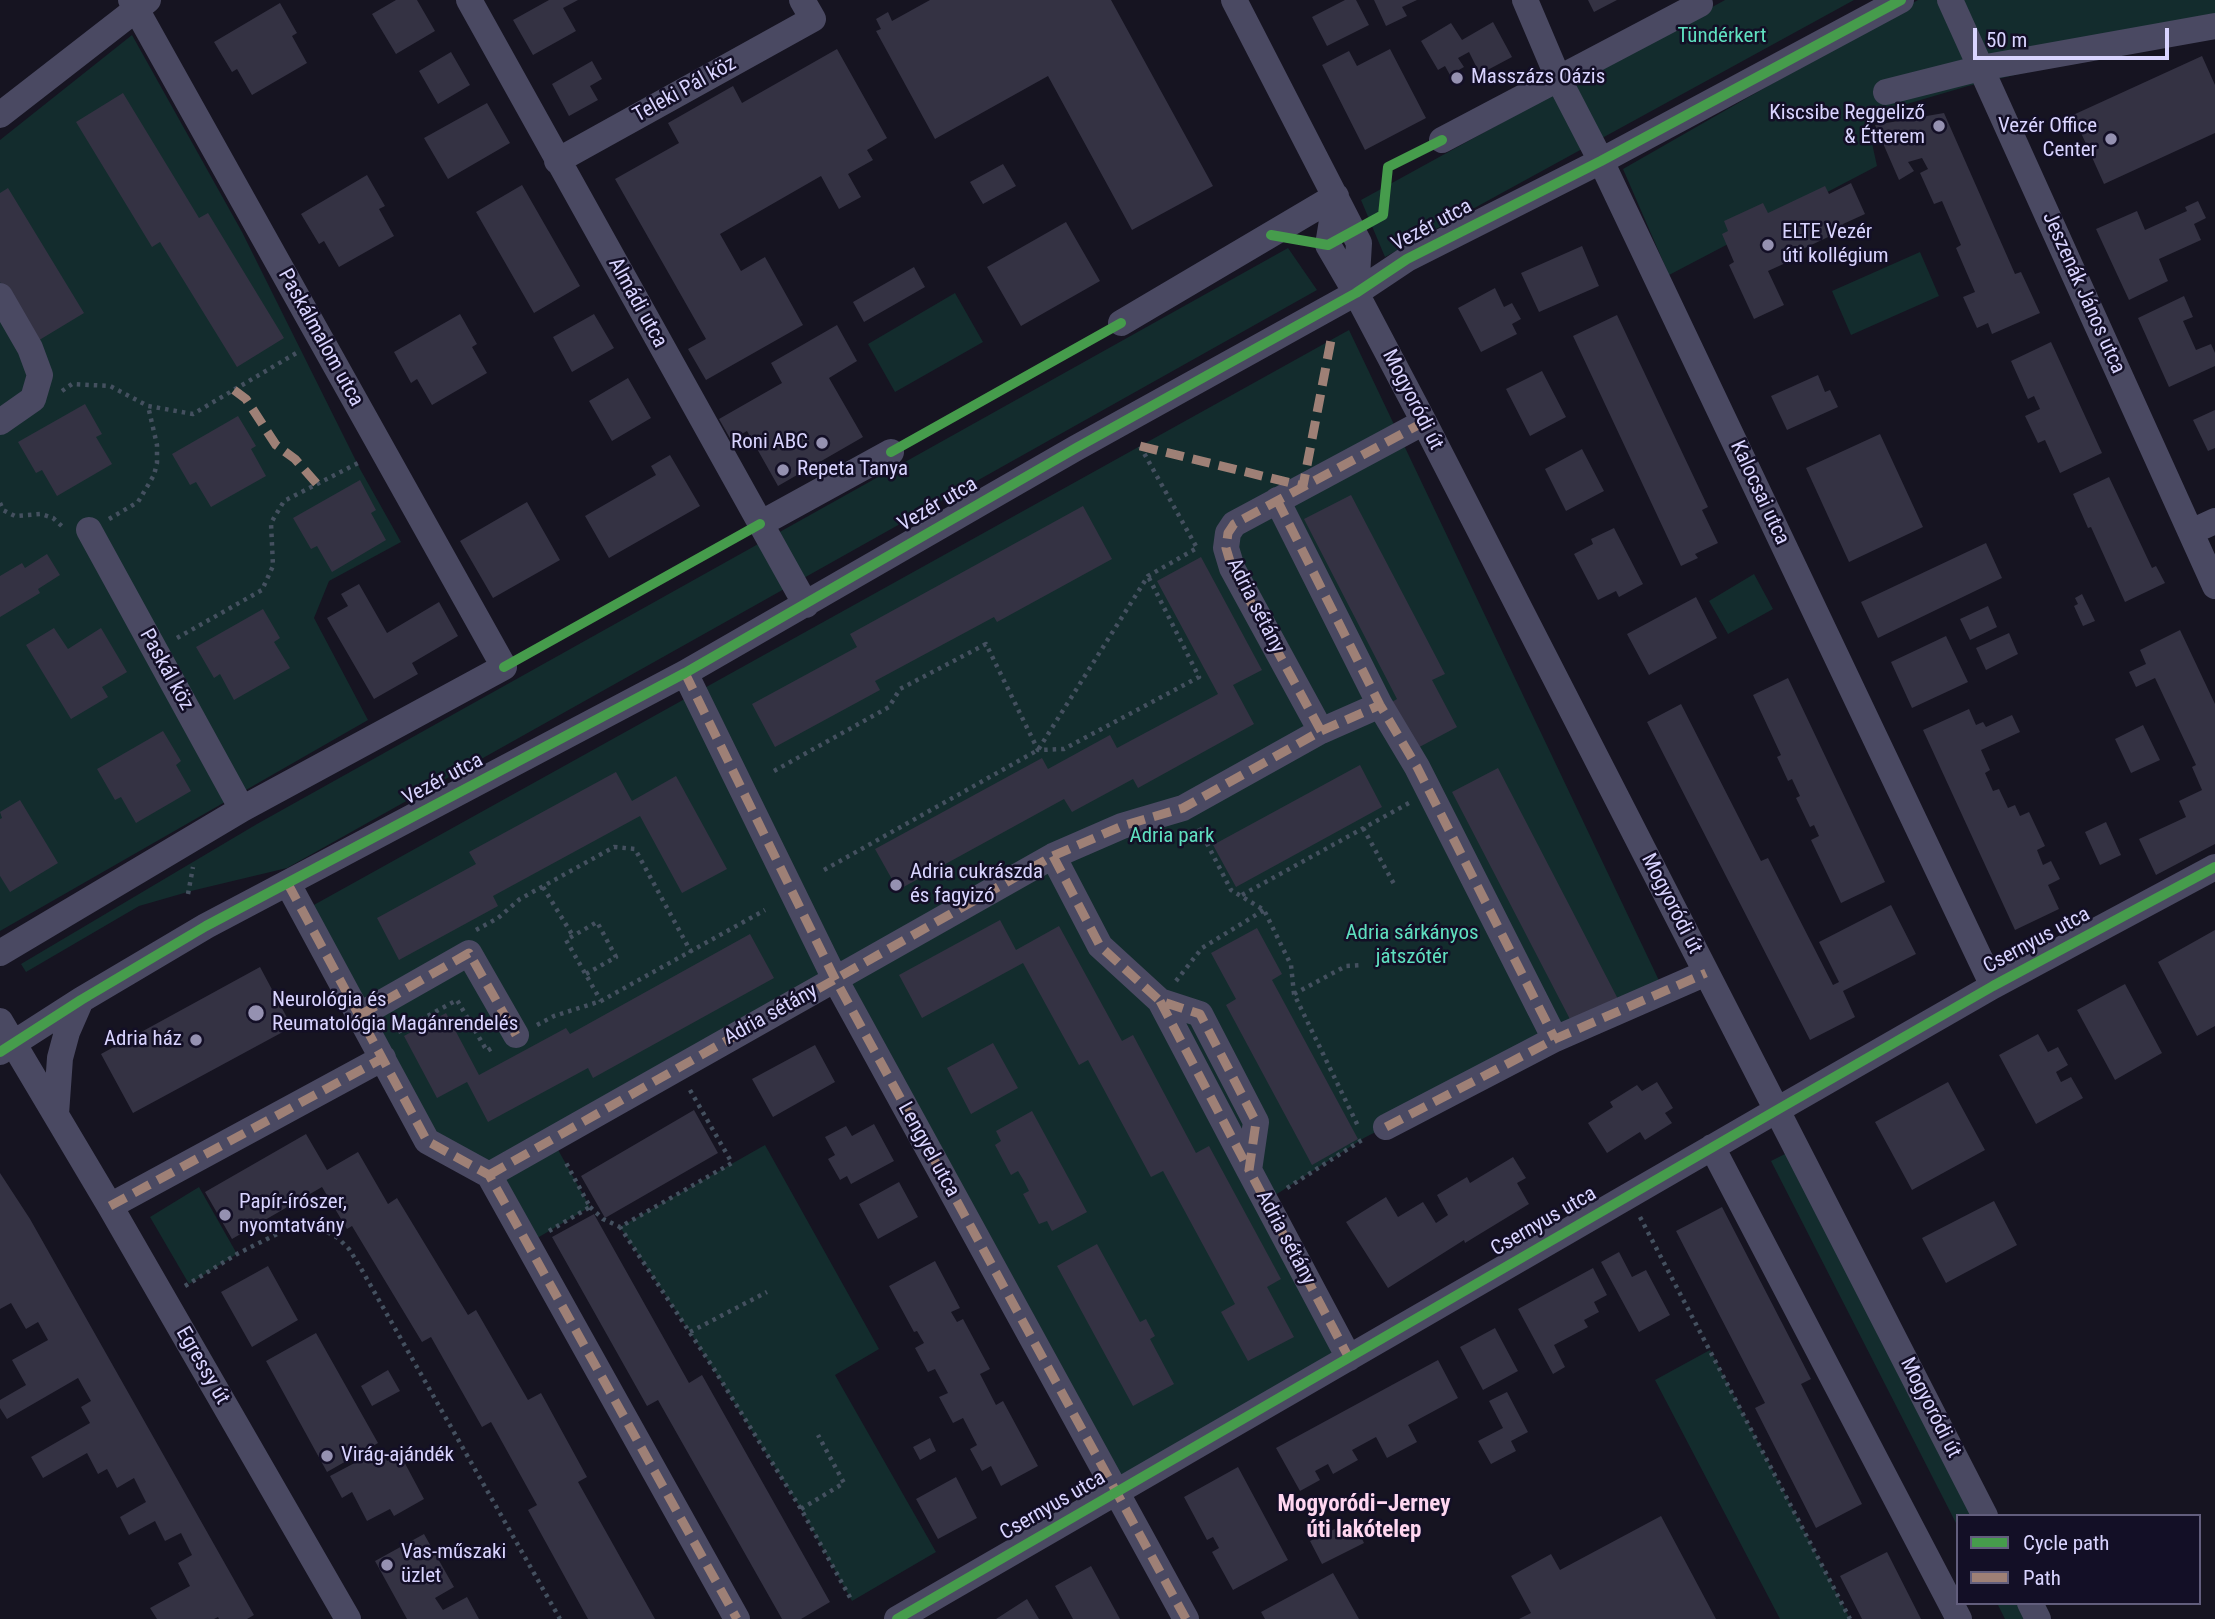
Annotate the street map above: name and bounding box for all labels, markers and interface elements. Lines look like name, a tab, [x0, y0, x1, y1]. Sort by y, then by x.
scale bar	[1977, 14, 2173, 58]
park label: Tündérkert	[1677, 24, 1767, 50]
text: 50 m	[1986, 28, 2027, 52]
street label: Teleki Pál köz	[629, 51, 741, 129]
place label: Masszázs Oázis	[1471, 65, 1605, 91]
marker: Masszázs Oázis	[1449, 70, 1465, 86]
place label: Kiscsibe Reggeliző & Étterem	[1769, 101, 1925, 151]
place label: Vezér Office Center	[1998, 114, 2097, 164]
marker: Kiscsibe Reggeliző & Étterem	[1931, 118, 1947, 134]
marker: Vezér Office Center	[2103, 131, 2119, 147]
street label: Vezér utca	[1387, 194, 1477, 258]
street label: Jeszenák János utca	[2036, 208, 2130, 378]
place label: ELTE Vezér úti kollégium	[1782, 220, 1889, 270]
marker: ELTE Vezér úti kollégium	[1760, 237, 1776, 253]
street label: Almádi utca	[602, 254, 672, 352]
street label: Paskálmalom utca	[272, 265, 368, 411]
street label: Mogyoródi út	[1376, 346, 1448, 454]
place label: Roni ABC	[731, 430, 808, 456]
marker: Roni ABC	[814, 435, 830, 451]
street label: Kalocsai utca	[1724, 437, 1794, 549]
place label: Repeta Tanya	[797, 457, 908, 483]
marker: Repeta Tanya	[775, 462, 791, 478]
street label: Vezér utca	[894, 472, 982, 538]
street label: Adria sétány	[1220, 554, 1290, 658]
street label: Paskál köz	[133, 625, 199, 715]
street label: Vezér utca	[398, 748, 488, 812]
park label: Adria park	[1130, 824, 1214, 850]
street label: Mogyoródi út	[1635, 850, 1707, 958]
place label: Adria cukrászda és fagyizó	[910, 860, 1043, 910]
marker: Adria cukrászda és fagyizó	[888, 877, 904, 893]
street label: Csernyus utca	[1979, 902, 2095, 980]
park label: Adria sárkányos játszótér	[1345, 921, 1479, 971]
street label: Adria sétány	[720, 979, 822, 1051]
place label: Neurológia és Reumatológia Magánrendelés	[272, 988, 518, 1038]
marker: Neurológia és Reumatológia Magánrendelés	[246, 1003, 266, 1023]
place label: Adria ház	[104, 1027, 182, 1053]
marker: Adria ház	[188, 1032, 204, 1048]
street label: Lengyel utca	[892, 1098, 964, 1202]
street label: Csernyus utca	[1487, 1182, 1601, 1262]
street label: Adria sétány	[1250, 1187, 1320, 1289]
place label: Papír-írószer, nyomtatvány	[239, 1190, 347, 1240]
marker: Papír-írószer, nyomtatvány	[217, 1207, 233, 1223]
street label: Egressy út	[170, 1323, 234, 1409]
street label: Mogyoródi út	[1894, 1354, 1966, 1462]
place label: Virág-ajándék	[341, 1443, 454, 1469]
marker: Virág-ajándék	[319, 1448, 335, 1464]
street label: Csernyus utca	[996, 1466, 1110, 1546]
district label: Mogyoródi–Jerney úti lakótelep	[1278, 1491, 1450, 1545]
legend	[1956, 1514, 2201, 1605]
text: Cycle path	[2023, 1531, 2109, 1555]
place label: Vas-műszaki üzlet	[401, 1540, 506, 1590]
marker: Vas-műszaki üzlet	[379, 1557, 395, 1573]
text: Path	[2023, 1566, 2061, 1590]

